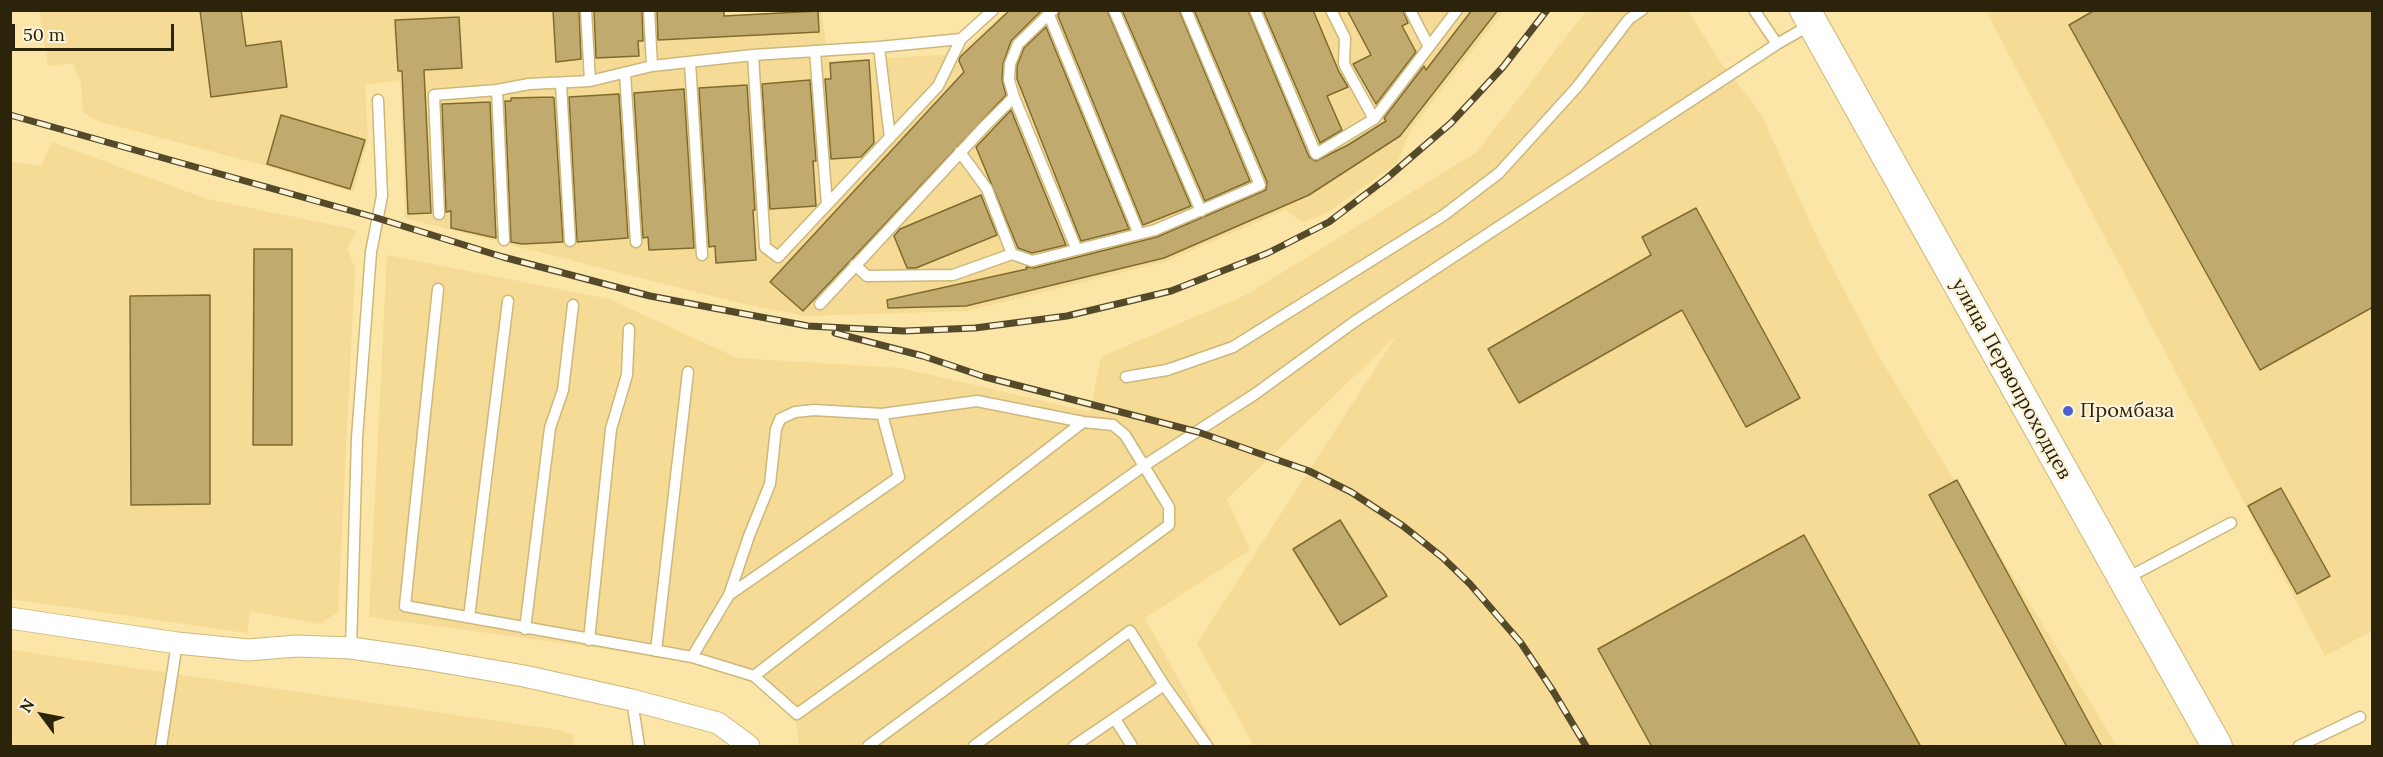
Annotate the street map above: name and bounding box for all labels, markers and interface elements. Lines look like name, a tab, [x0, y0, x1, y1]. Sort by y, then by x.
scale bar	[15, 12, 177, 50]
text: 50 m	[23, 23, 65, 46]
street label: улица Первопроходцев	[1946, 274, 2076, 484]
place label: Промбаза	[2080, 399, 2174, 423]
marker: Промбаза	[2061, 404, 2075, 418]
north arrow	[12, 685, 72, 745]
text: N	[15, 695, 38, 716]

